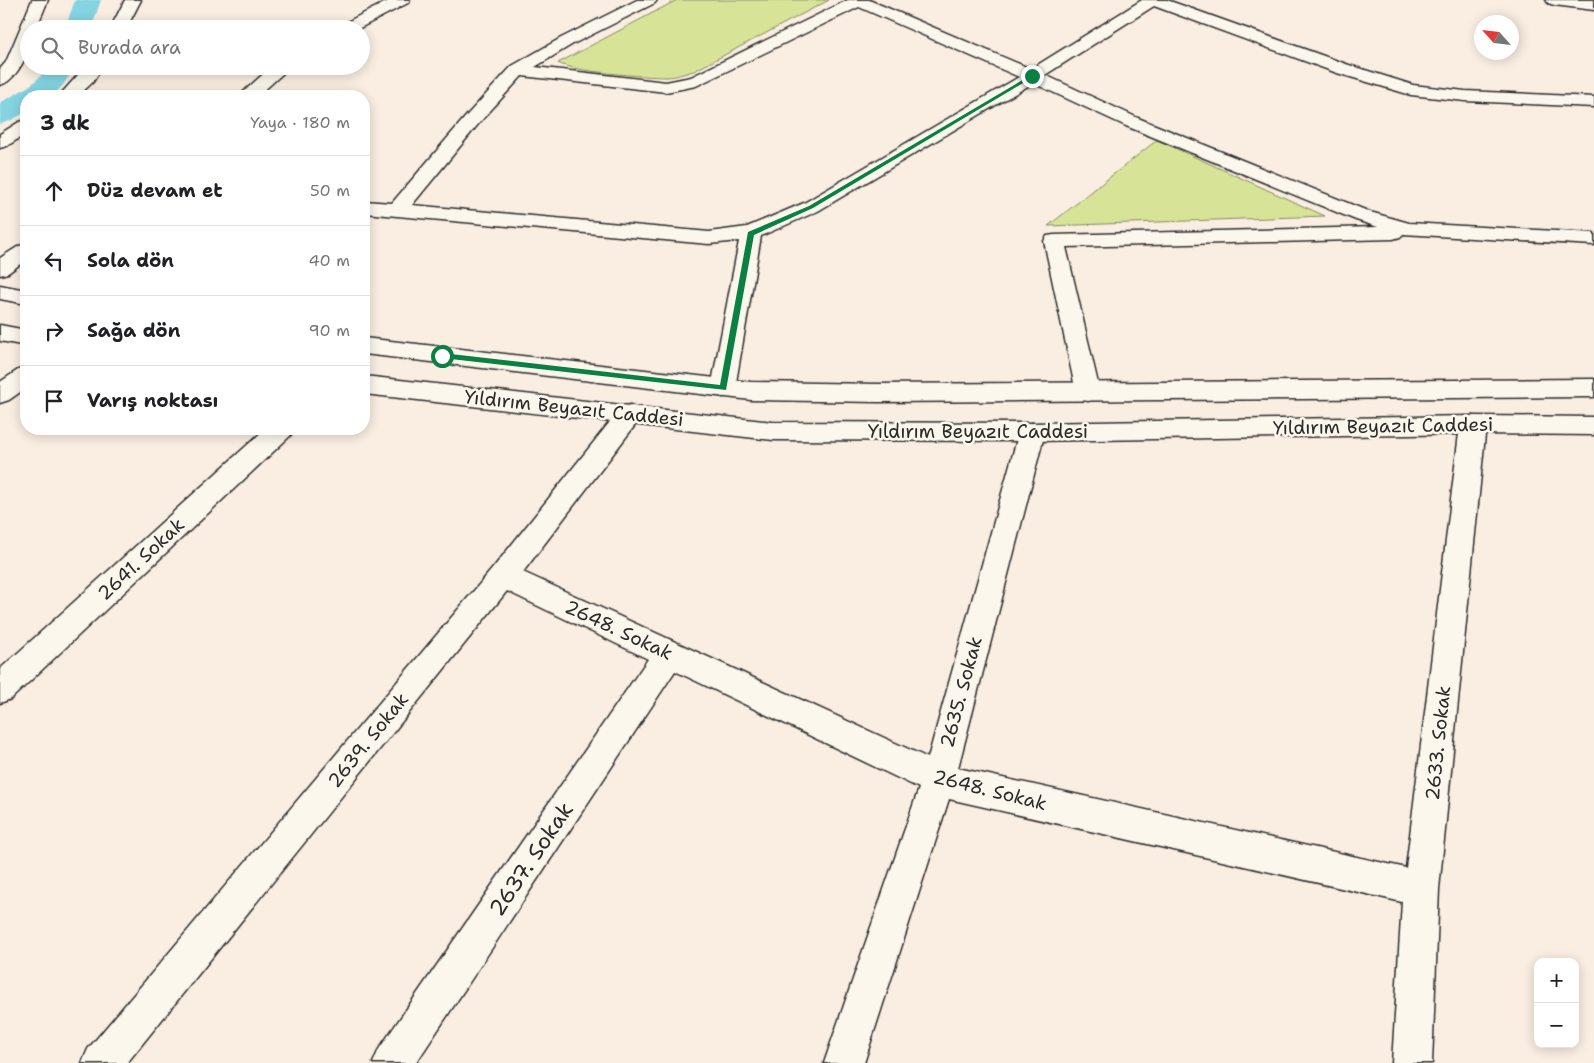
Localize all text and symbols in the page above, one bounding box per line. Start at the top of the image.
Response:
north arrow [1474,15,1519,60]
search box [20,20,370,75]
icon: search [38,34,66,62]
text: Burada ara [78,35,181,60]
route end [1021,65,1044,88]
text: 3 dk [40,109,90,137]
text: Yaya · 180 m [250,112,350,133]
icon: ahead [40,177,68,205]
text: Düz devam et [87,178,223,203]
text: 50 m [310,180,350,201]
icon: left [40,247,68,275]
text: Sola dön [87,248,174,273]
text: 40 m [308,250,350,271]
icon: right [40,317,68,345]
text: Sağa dön [87,318,180,343]
text: 90 m [309,320,350,341]
route start [431,345,454,368]
street label: Yıldırım Beyazıt Caddesi [463,384,685,432]
icon: arrive [40,387,68,415]
text: Varış noktası [87,388,218,413]
street label: Yıldırım Beyazıt Caddesi [1273,412,1493,440]
street label: Yıldırım Beyazıt Caddesi [868,419,1088,444]
street label: 2641. Sokak [92,512,190,606]
street label: 2648. Sokak [561,594,677,666]
street label: 2635. Sokak [934,634,988,750]
street label: 2633. Sokak [1420,684,1456,802]
street label: 2639. Sokak [322,687,414,793]
street label: 2648. Sokak [931,764,1050,816]
street label: 2637. Sokak [482,796,580,922]
map controls [1534,958,1579,1048]
button: + [1534,958,1579,1003]
button: − [1534,1003,1579,1048]

